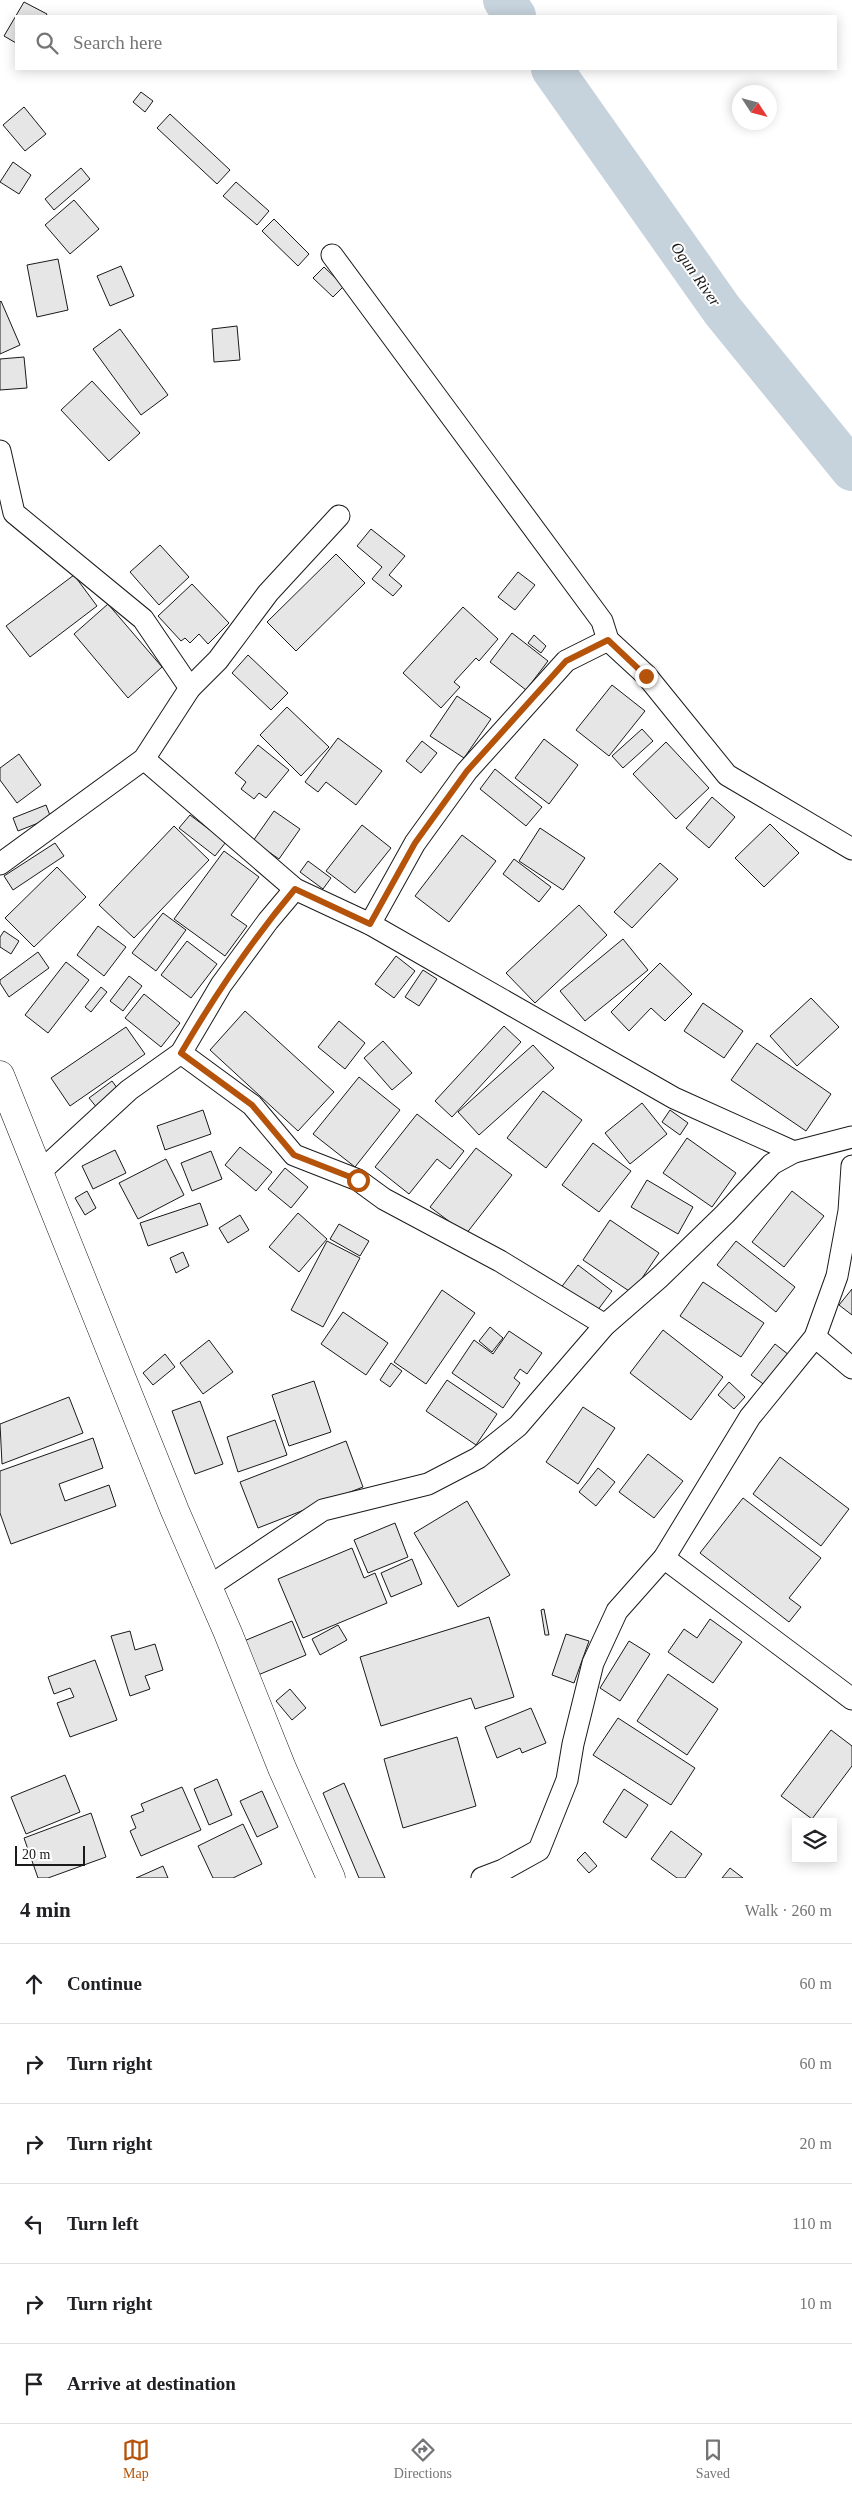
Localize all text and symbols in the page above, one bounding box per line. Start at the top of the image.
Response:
search box [15,15,837,70]
icon: search [33,29,61,57]
text: Search here [73,32,162,53]
north arrow [732,85,777,130]
water label: Ogun River [667,239,725,310]
route end [635,665,658,688]
route start [347,1169,370,1192]
map controls [792,1818,837,1863]
button: layers [792,1818,837,1863]
scale bar [15,1843,85,1866]
text: 20 m [22,1847,50,1862]
text: 4 min [20,1898,71,1922]
text: Walk · 260 m [745,1902,832,1919]
icon: ahead [20,1970,48,1998]
text: Continue [67,1973,142,1994]
text: 60 m [800,1975,832,1992]
icon: right [20,2050,48,2078]
text: Turn right [67,2053,152,2074]
text: 60 m [800,2055,832,2072]
icon: right [20,2130,48,2158]
text: Turn right [67,2133,152,2154]
text: 20 m [800,2135,832,2152]
icon: left [20,2210,48,2238]
text: Turn left [67,2213,139,2234]
text: 110 m [792,2215,832,2232]
icon: right [20,2290,48,2318]
text: Turn right [67,2293,152,2314]
text: 10 m [800,2295,832,2312]
icon: arrive [20,2370,48,2398]
text: Arrive at destination [67,2373,236,2394]
tab: Map [122,2436,150,2482]
tab: Directions [394,2436,452,2482]
tab: Saved [696,2436,730,2482]

